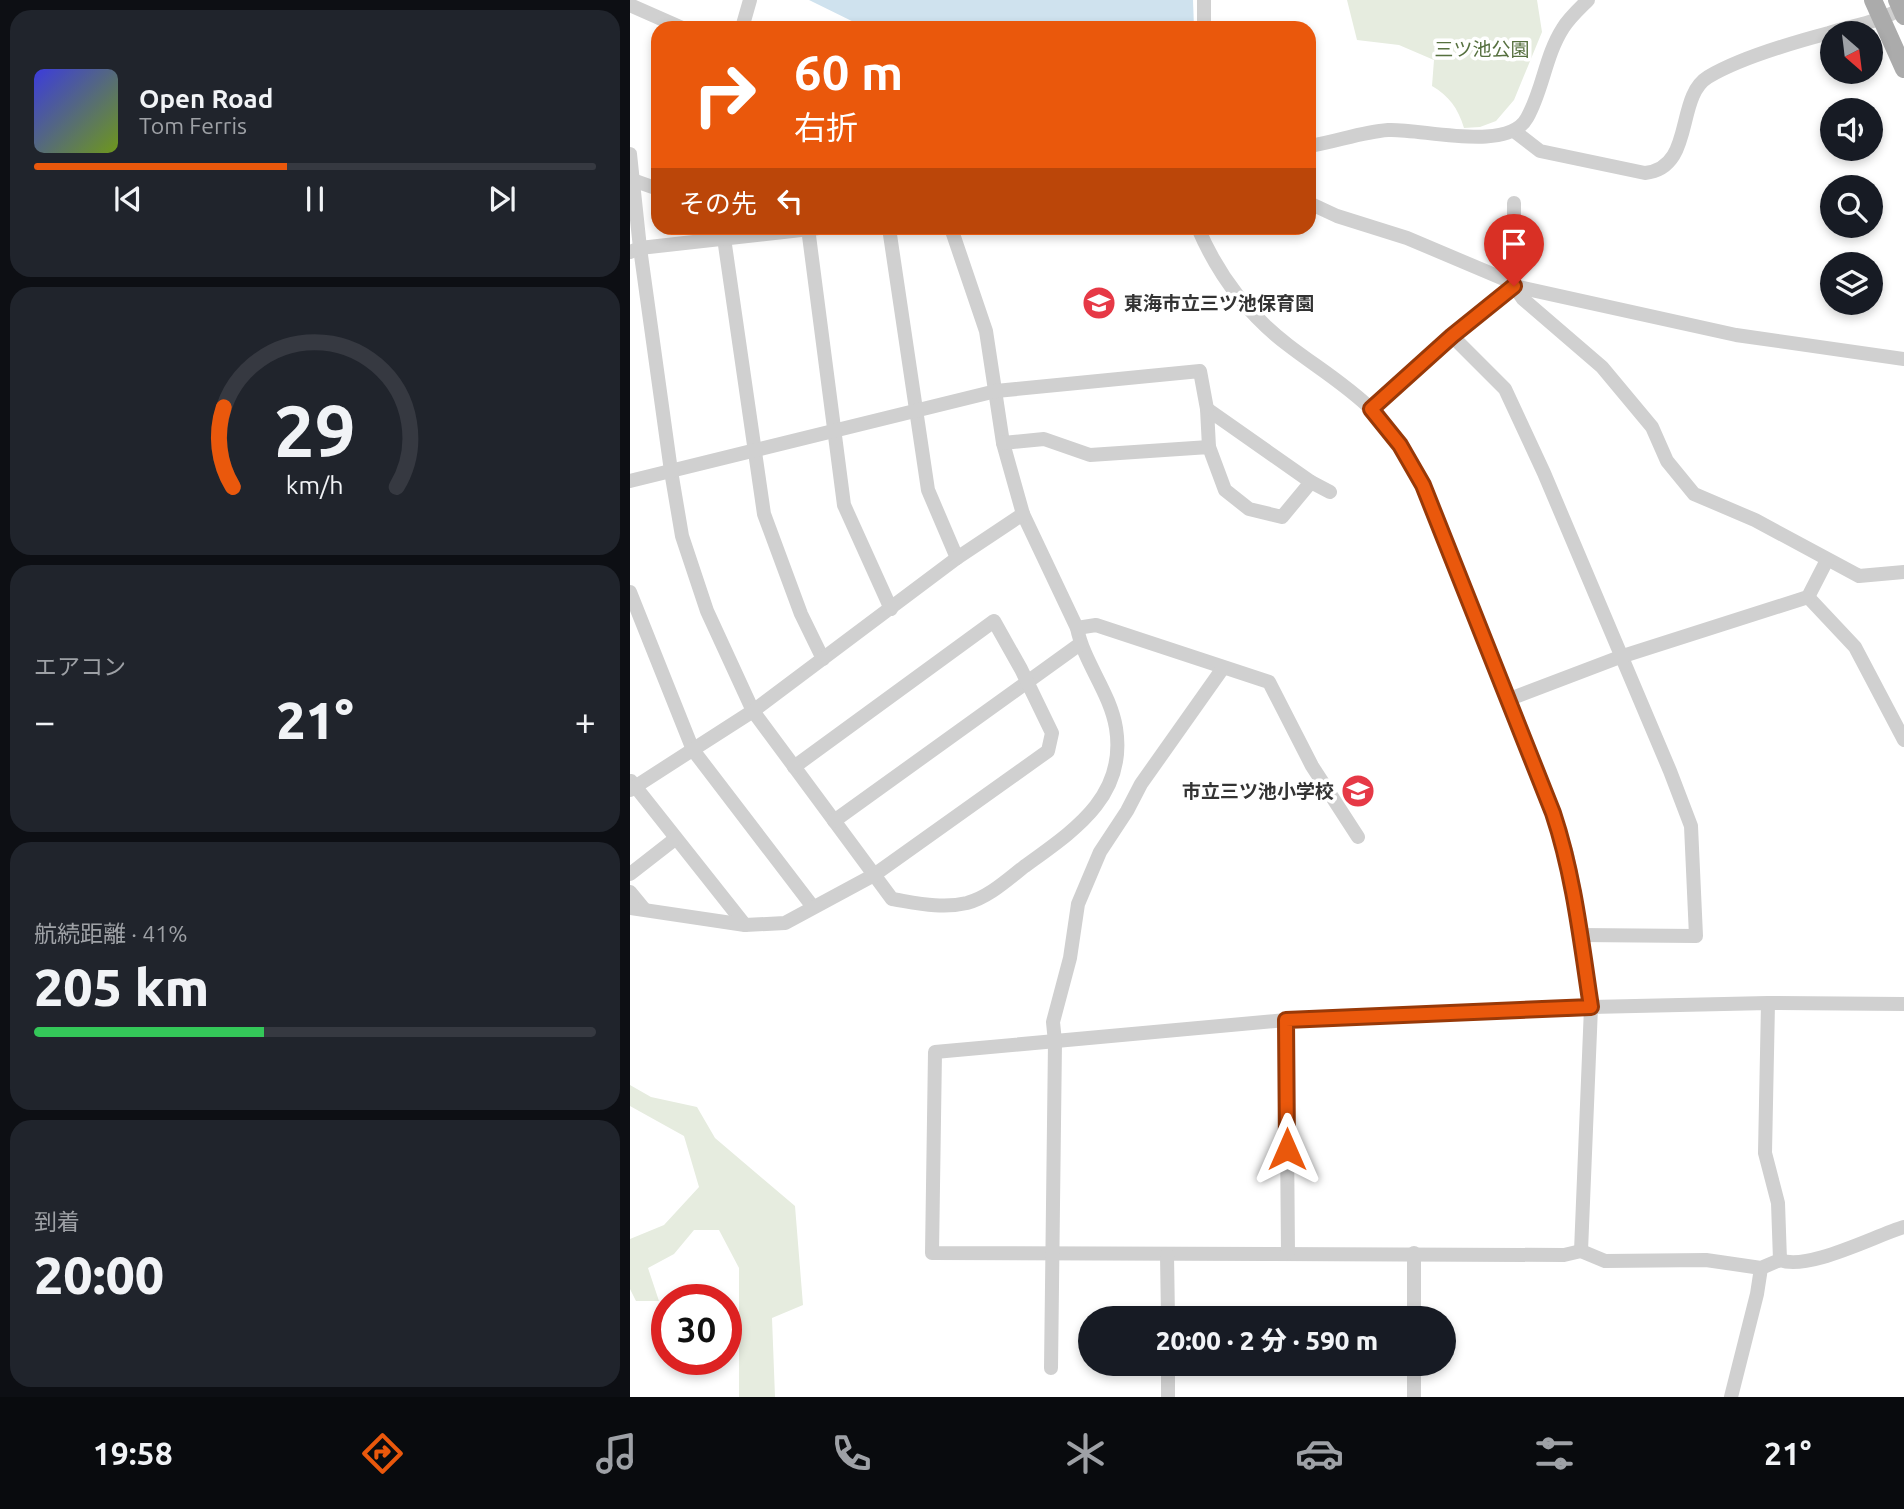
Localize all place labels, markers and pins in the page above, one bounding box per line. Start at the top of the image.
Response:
pin [1484,214,1544,286]
school or university icon: 東海市立三ツ池保育園 [1080,284,1118,322]
place label: 東海市立三ツ池保育園 [1124,292,1314,314]
school or university icon: 市立三ツ池小学校 [1339,772,1377,810]
place label: 市立三ツ池小学校 [1182,780,1334,802]

